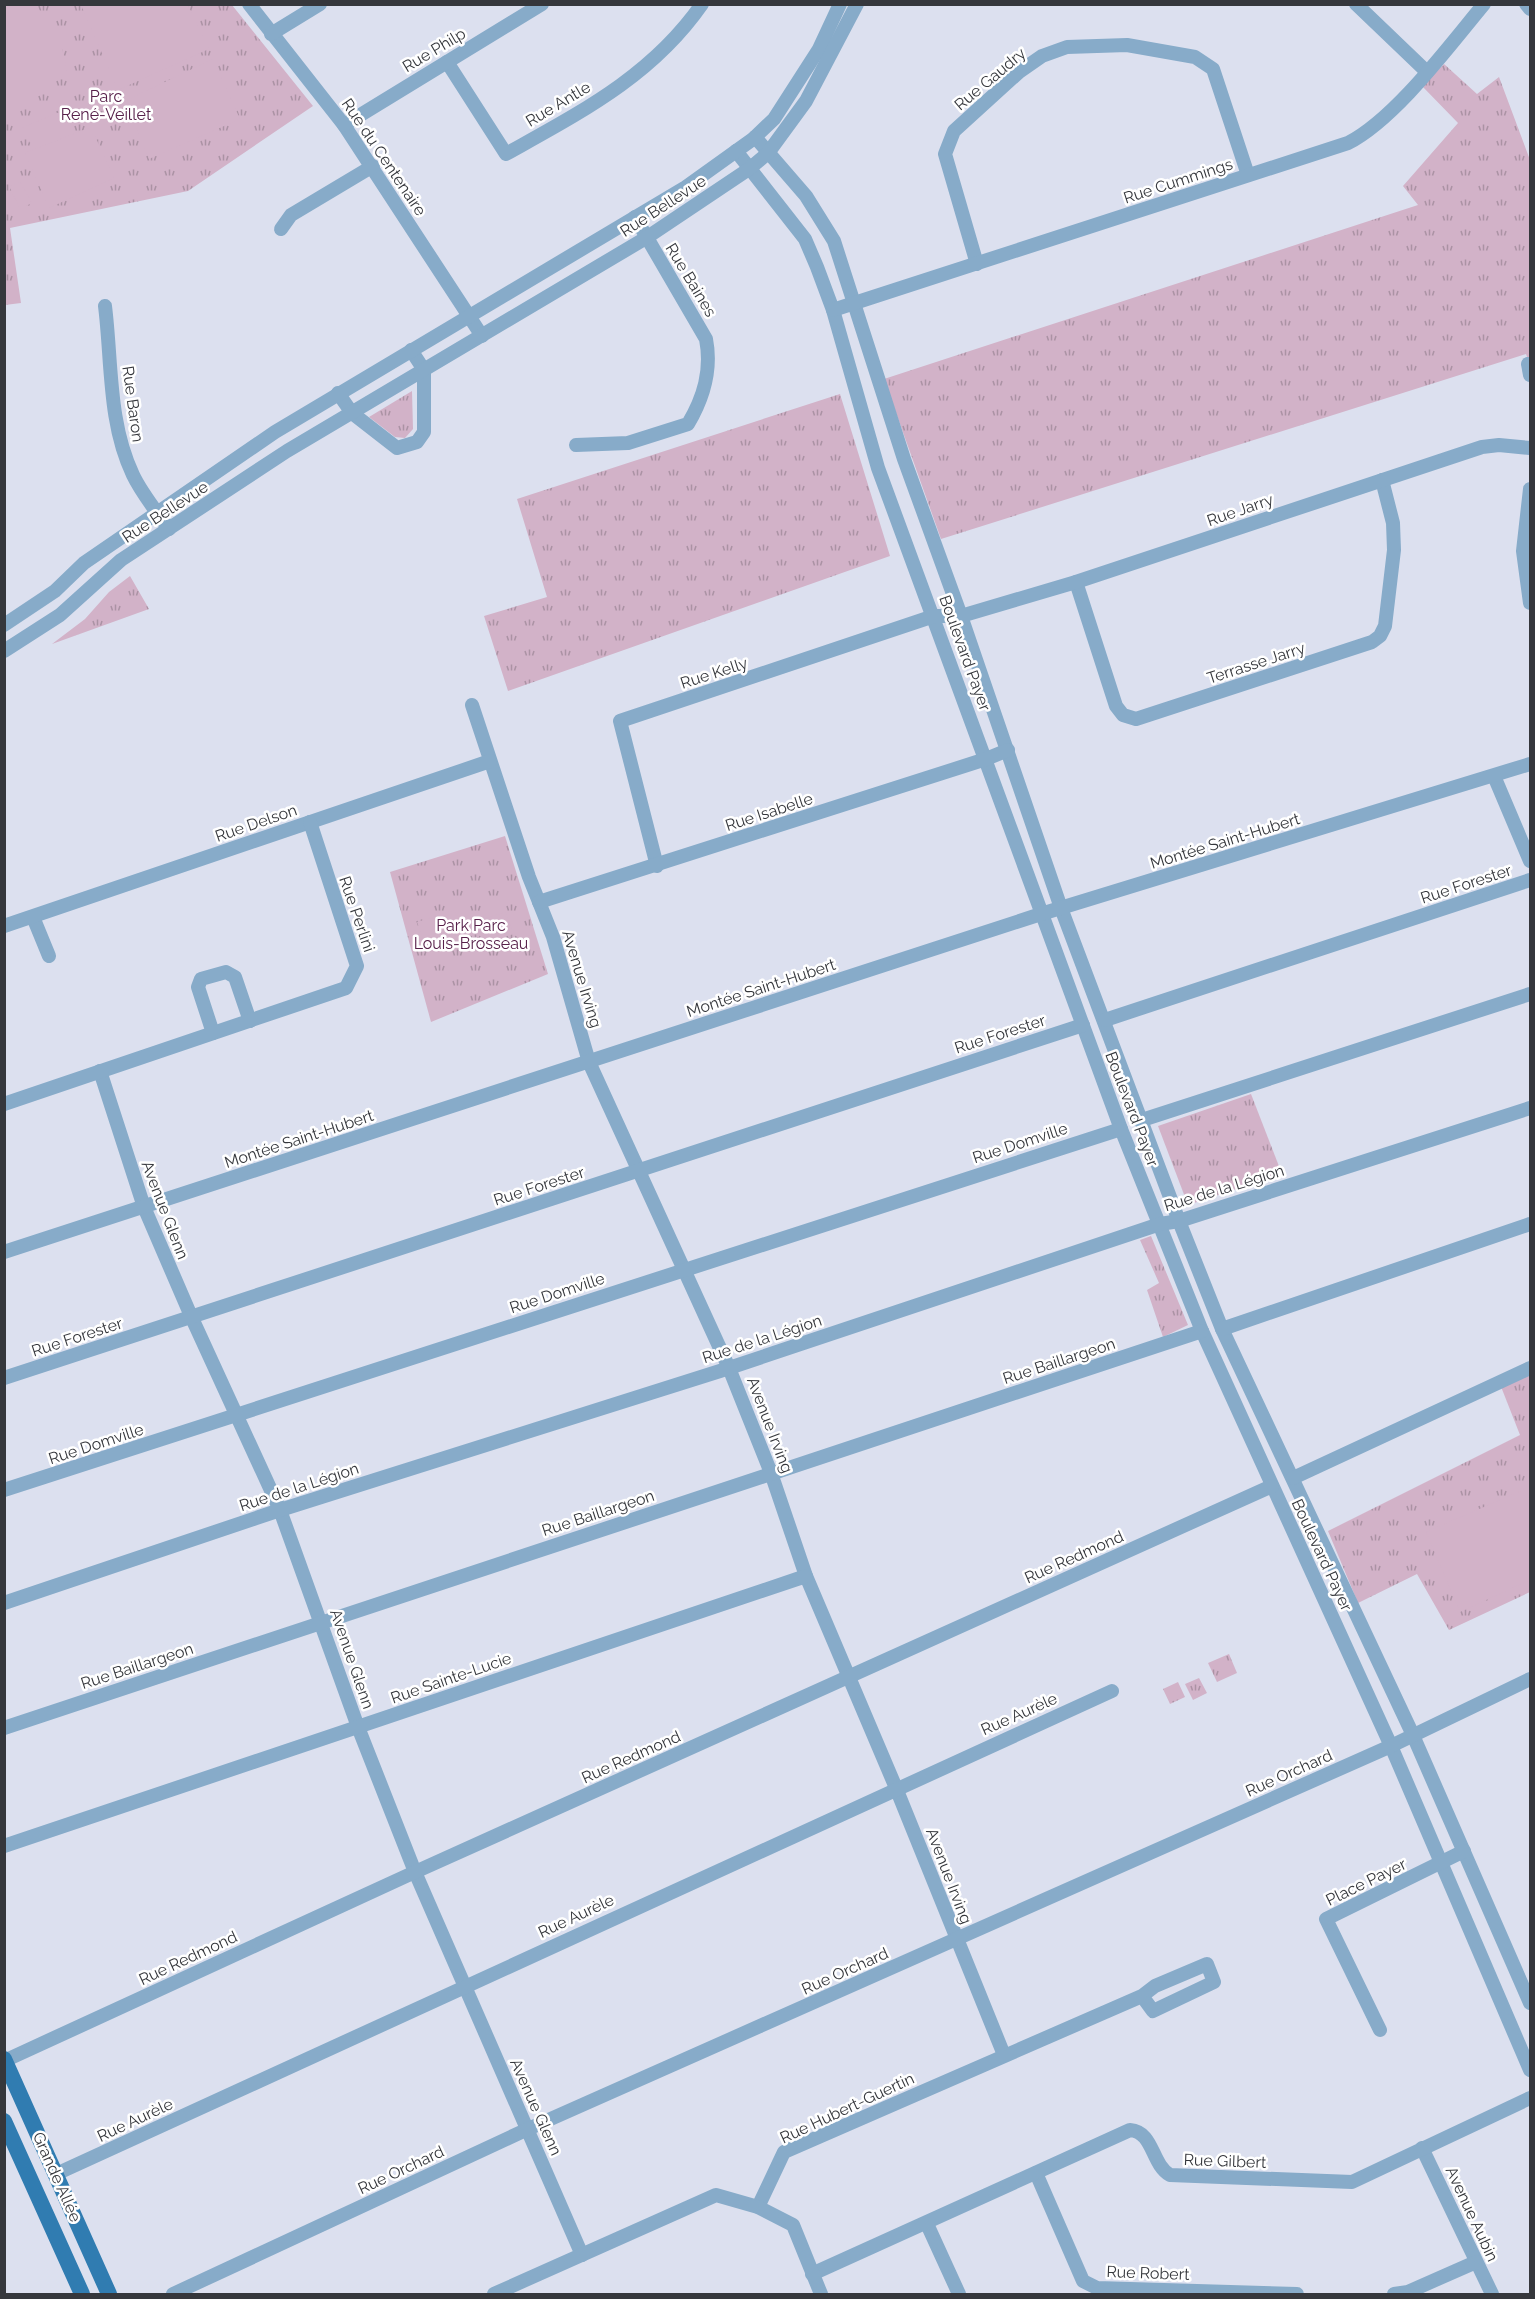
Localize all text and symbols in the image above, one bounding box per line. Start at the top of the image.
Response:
street label: Rue Philp [399,24,469,76]
street label: Rue Gaudry [950,43,1030,114]
street label: Rue Antle [522,77,594,131]
park label: Parc René-Veillet [61,87,152,124]
street label: Rue du Centenaire [338,95,430,219]
street label: Rue Cummings [1121,154,1235,208]
street label: Rue Bellevue [616,171,710,241]
street label: Rue Baines [662,240,721,321]
street label: Rue Baron [118,365,148,443]
street label: Rue Bellevue [118,477,212,547]
street label: Rue Jarry [1204,490,1276,530]
street label: Boulevard Payer [935,593,995,714]
street label: Terrasse Jarry [1205,638,1308,688]
street label: Rue Kelly [678,653,750,693]
street label: Rue Isabelle [723,789,815,835]
street label: Rue Delson [213,800,299,846]
street label: Montée Saint-Hubert [1148,809,1303,873]
street label: Rue Forester [1418,860,1514,908]
street label: Rue Perlini [335,874,379,954]
park label: Park Parc Louis-Brosseau [414,916,528,953]
street label: Avenue Irving [558,928,606,1030]
street label: Montée Saint-Hubert [684,955,839,1021]
street label: Rue Forester [952,1010,1048,1058]
street label: Boulevard Payer [1101,1049,1163,1169]
street label: Montée Saint-Hubert [222,1106,377,1172]
street label: Rue Domville [970,1119,1070,1167]
street label: Avenue Glenn [137,1158,193,1262]
street label: Rue de la Légion [1162,1161,1286,1215]
street label: Rue Forester [491,1162,587,1210]
street label: Rue Domville [507,1269,607,1317]
street label: Rue de la Légion [700,1311,824,1367]
street label: Rue Forester [29,1313,125,1361]
street label: Rue Baillargeon [1000,1334,1118,1388]
street label: Avenue Irving [743,1374,797,1476]
street label: Rue Domville [46,1420,146,1468]
street label: Rue de la Légion [237,1459,361,1515]
street label: Rue Baillargeon [539,1486,657,1540]
street label: Boulevard Payer [1288,1496,1356,1614]
street label: Rue Redmond [1022,1527,1126,1587]
street label: Avenue Glenn [326,1607,378,1711]
street label: Rue Baillargeon [78,1639,196,1693]
street label: Rue Sainte-Lucie [388,1648,514,1708]
street label: Rue Aurèle [978,1689,1060,1739]
street label: Rue Redmond [579,1727,683,1787]
street label: Rue Orchard [1243,1745,1335,1801]
street label: Avenue Irving [922,1825,976,1927]
street label: Place Payer [1323,1854,1410,1910]
street label: Rue Aurèle [535,1890,617,1942]
street label: Rue Redmond [136,1927,240,1989]
street label: Rue Orchard [799,1943,891,1999]
street label: Avenue Glenn [506,2056,566,2158]
street label: Rue Hubert-Guertin [777,2069,917,2147]
street label: Rue Aurèle [94,2094,176,2146]
street label: Grande Allée [29,2129,85,2225]
street label: Rue Orchard [355,2142,447,2198]
street label: Rue Gilbert [1183,2150,1267,2172]
street label: Avenue Aubin [1442,2164,1502,2264]
street label: Rue Robert [1106,2262,1191,2284]

